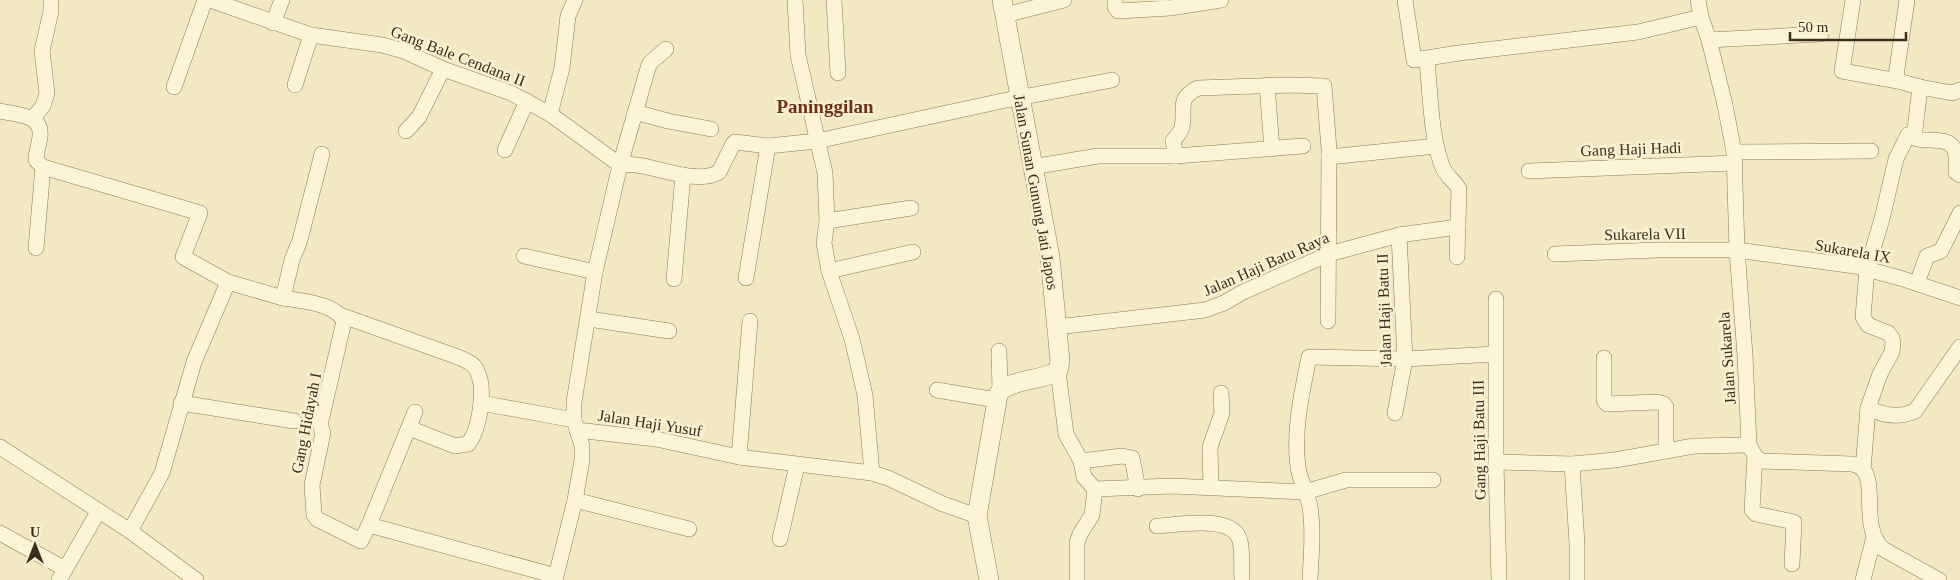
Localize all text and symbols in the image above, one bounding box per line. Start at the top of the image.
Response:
scale bar [1790,10,1906,42]
text: 50 m [1798,19,1829,35]
street label: Gang Bale Cendana II [388,23,528,90]
street label: Jalan Sunan Gunung Jati Japos [1009,93,1062,291]
district label: Paninggilan [776,96,874,117]
street label: Gang Haji Hadi [1580,139,1683,160]
street label: Sukarela VII [1604,225,1686,243]
street label: Jalan Haji Batu Raya [1201,229,1332,300]
street label: Sukarela IX [1814,236,1893,266]
street label: Jalan Haji Batu II [1374,253,1395,367]
street label: Jalan Sukarela [1715,311,1739,405]
street label: Gang Hidayah I [288,371,325,475]
street label: Gang Haji Batu III [1469,380,1490,500]
street label: Jalan Haji Yusuf [597,406,704,441]
north arrow [10,520,60,570]
text: U [30,525,40,540]

